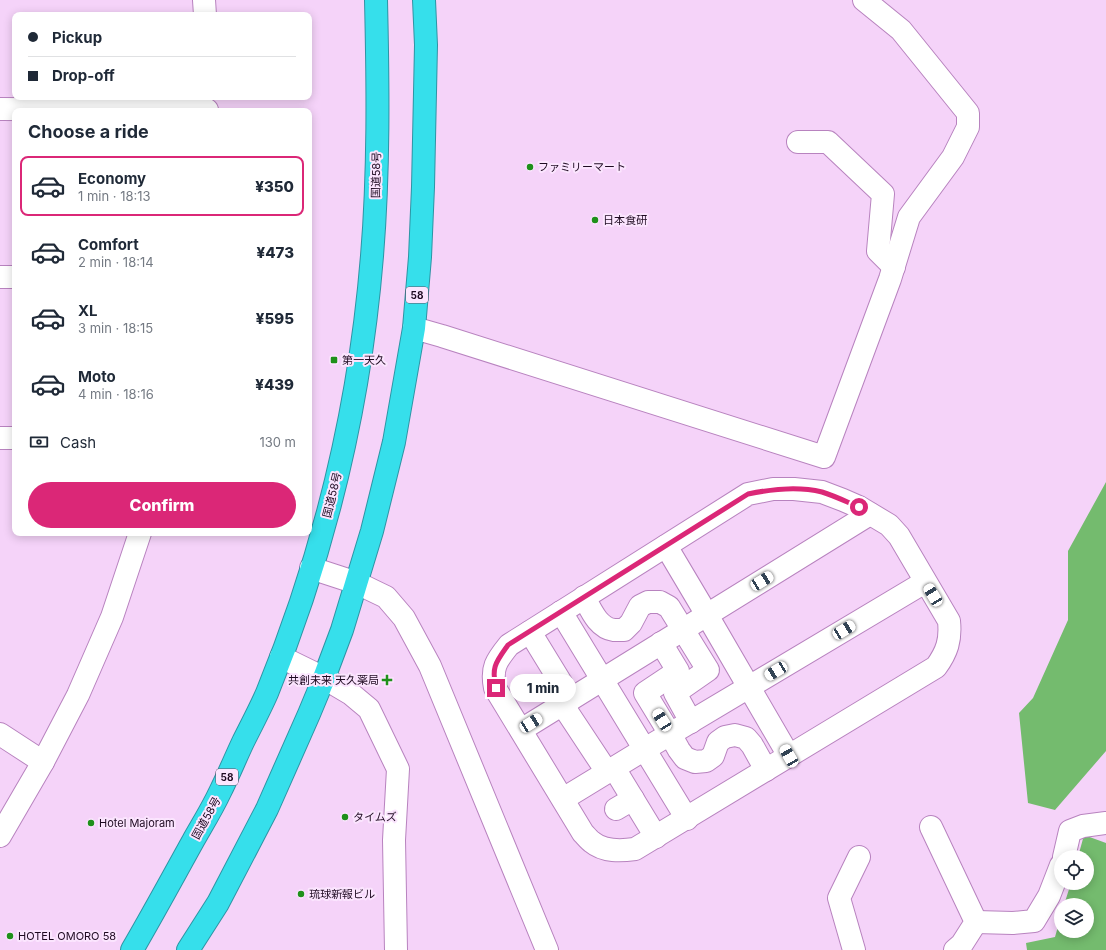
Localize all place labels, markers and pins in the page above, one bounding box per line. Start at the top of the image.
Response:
place label: ファミリーマート [538,160,626,174]
marker: ファミリーマート [525,162,535,172]
place label: 日本食研 [603,213,647,227]
marker: 日本食研 [590,215,600,225]
place label: 第一天久 [342,353,386,367]
marker: 第一天久 [329,355,339,365]
place label: 共創未来 天久薬局 [288,673,379,687]
marker: 共創未来 天久薬局 [382,675,392,685]
place label: タイムズ [353,810,397,824]
marker: タイムズ [340,812,350,822]
place label: Hotel Majoram [99,816,175,830]
marker: Hotel Majoram [86,818,96,828]
place label: 琉球新報ビル [309,887,375,901]
marker: 琉球新報ビル [296,889,306,899]
place label: HOTEL OMORO 58 [18,929,116,943]
marker: HOTEL OMORO 58 [5,931,15,941]

